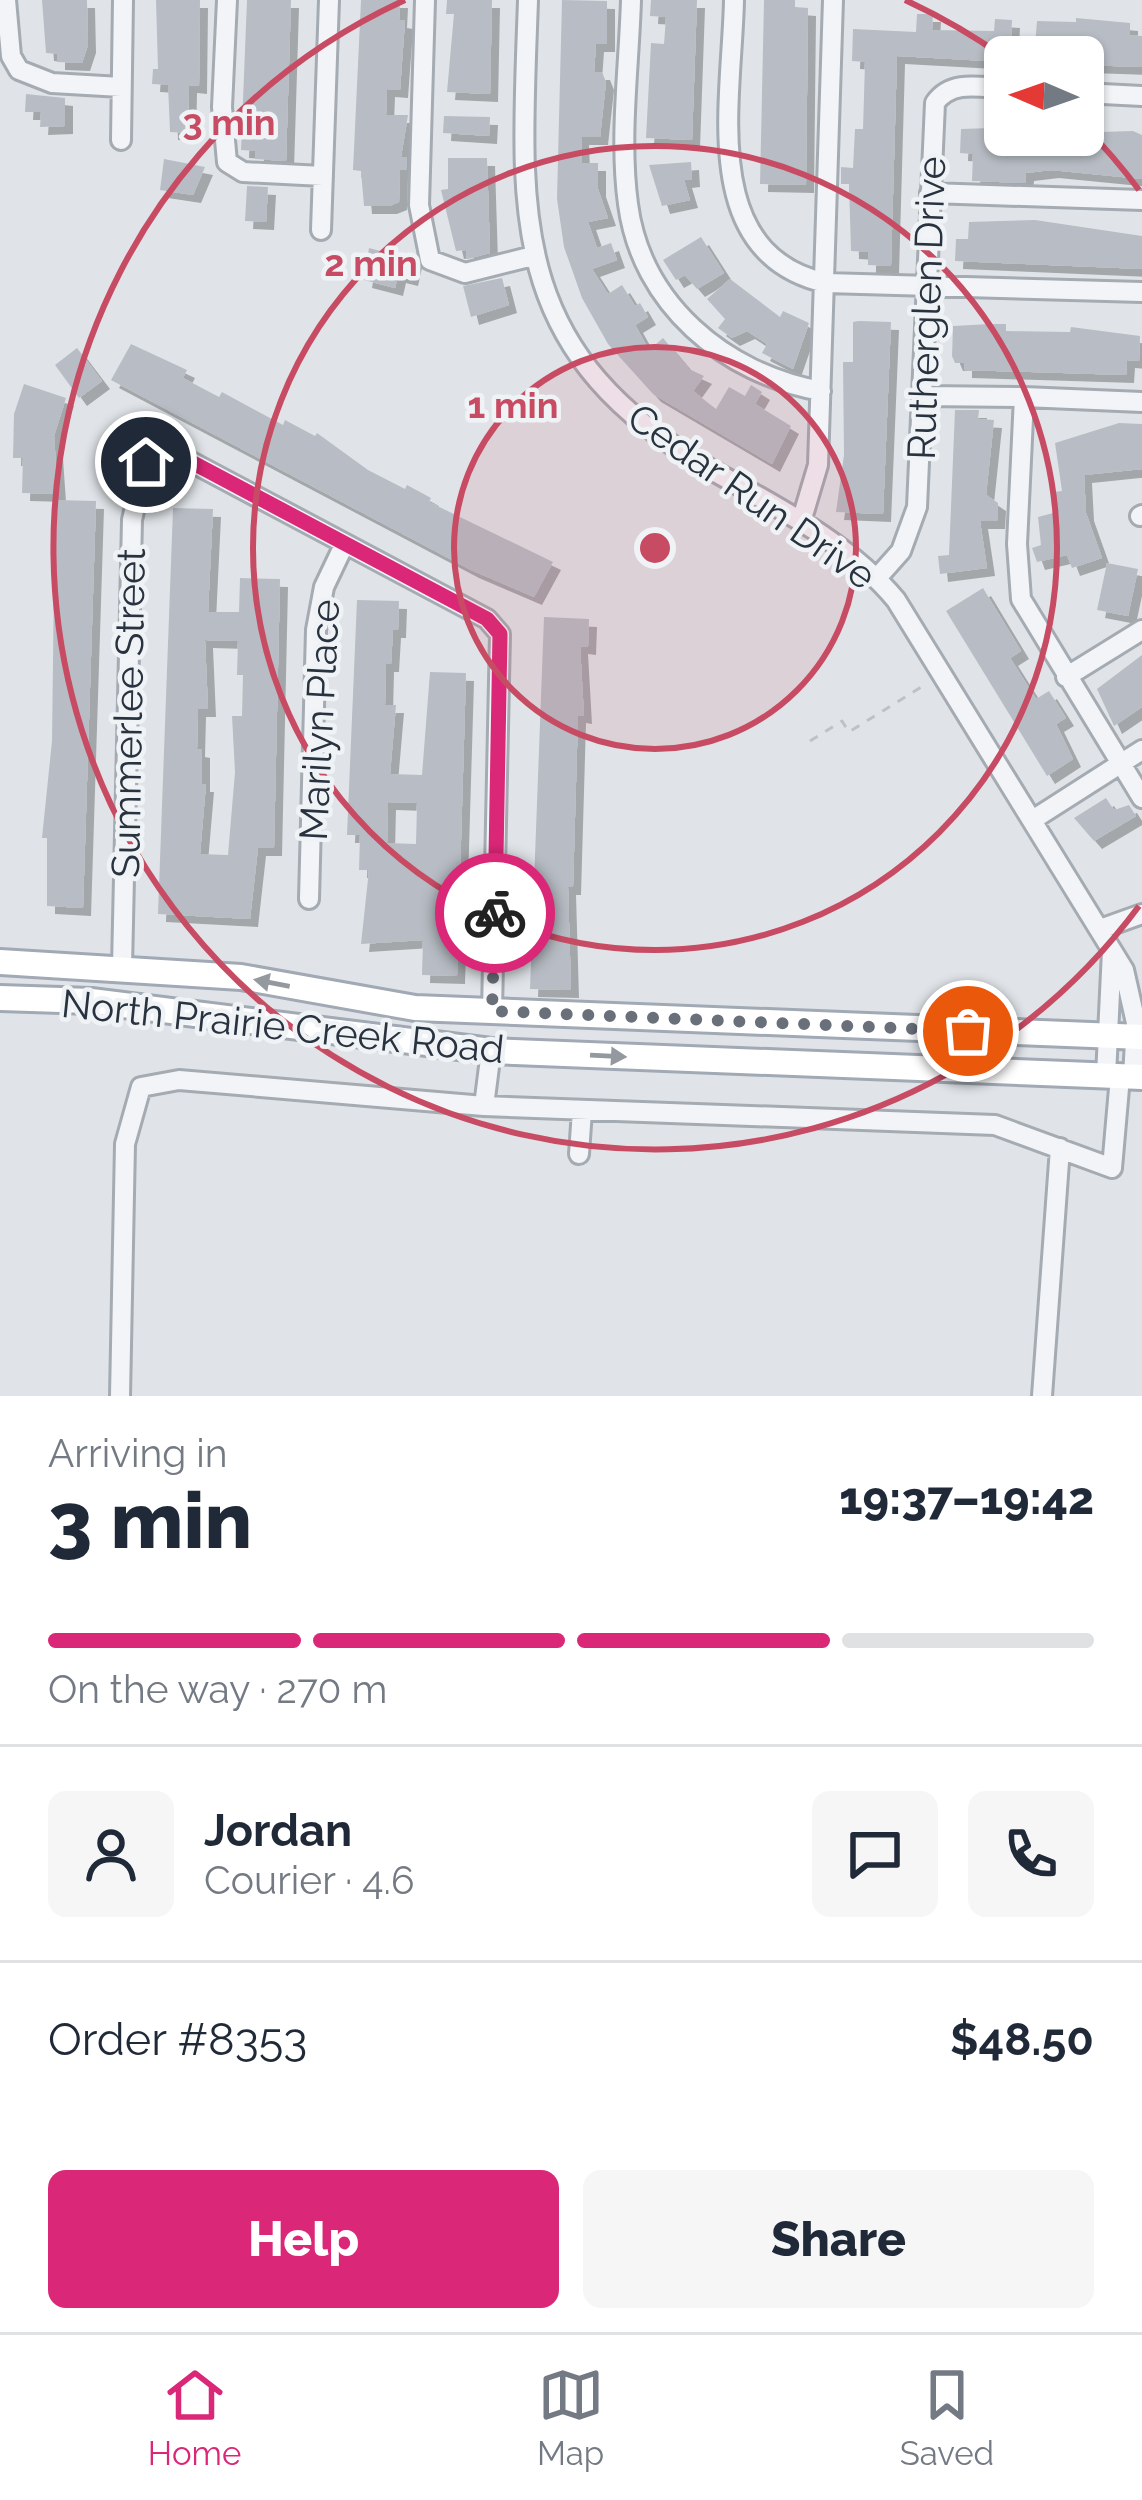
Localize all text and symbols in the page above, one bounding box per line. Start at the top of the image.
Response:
north arrow [984,36,1104,156]
map controls [984,36,1104,156]
text: 3 min [182,101,276,143]
street label: Rutherglen Drive [898,156,954,460]
text: 2 min [324,242,418,284]
text: 1 min [468,384,558,426]
street label: Cedar Run Drive [619,393,885,599]
pin [95,411,197,513]
icon: home [113,429,179,495]
centre of rings [634,527,676,569]
street label: Summerlee Street [102,548,154,878]
street label: Marilyn Place [290,598,348,842]
courier [435,853,555,973]
icon: bike [462,880,528,946]
one-way arrow [252,973,290,992]
street label: North Prairie Creek Road [59,980,507,1072]
pin [917,980,1019,1082]
icon: bag [935,998,1001,1064]
one-way arrow [590,1047,628,1066]
text: Arriving in [48,1430,228,1476]
text: 19:37–19:42 [839,1472,1094,1525]
text: 3 min [48,1475,252,1566]
text: On the way · 270 m [48,1666,387,1712]
button: person [48,1791,174,1917]
button: chat [812,1791,938,1917]
button: phone [968,1791,1094,1917]
text: Jordan [204,1804,352,1857]
text: Courier · 4.6 [204,1857,414,1903]
text: Order #8353 [48,2013,307,2066]
text: $48.50 [950,2013,1094,2066]
button: Help [48,2170,559,2308]
button: Share [583,2170,1094,2308]
tab: Home [148,2362,241,2473]
tab: Map [537,2362,604,2473]
tab: Saved [900,2362,994,2473]

